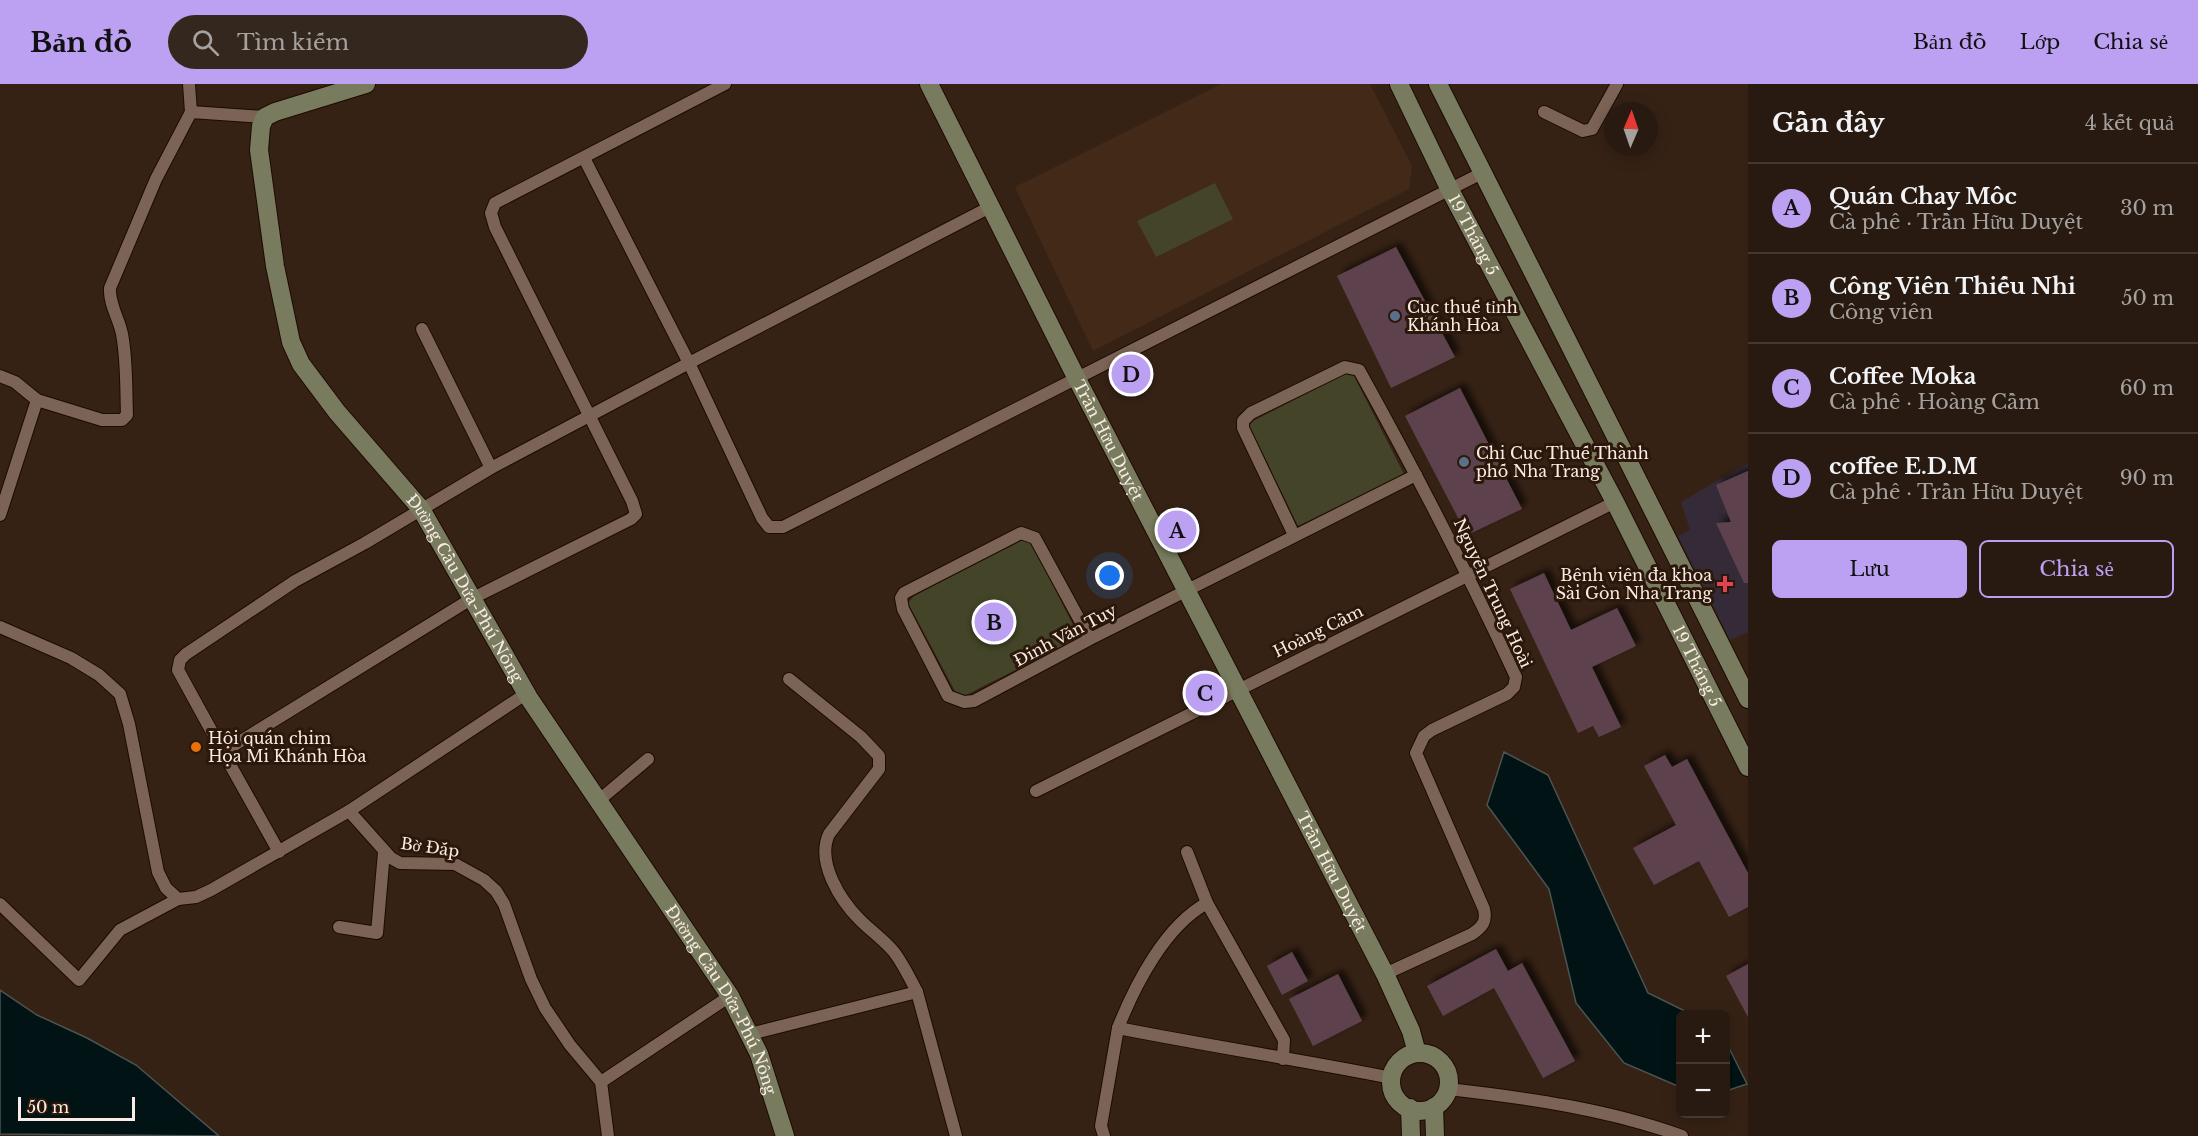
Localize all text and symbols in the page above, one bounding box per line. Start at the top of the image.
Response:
search box [168,15,588,69]
text: Bản đồ [30,25,132,60]
icon: search [189,26,222,59]
text: Tìm kiếm [237,29,349,56]
text: Bản đồ [1913,29,1987,55]
text: Lớp [2020,29,2060,55]
text: Chia sẻ [2093,29,2168,55]
north arrow [1604,102,1658,156]
text: Gần đây [1772,107,1885,139]
text: 4 kết quả [2085,111,2174,135]
text: Quán Chay Môc [1829,183,2017,210]
street label: 19 Tháng 5 [1444,191,1503,278]
text: A [1783,196,1800,220]
text: 30 m [2120,196,2174,220]
text: Cà phê · Trần Hữu Duyệt [1829,210,2083,234]
text: Công Viên Thiếu Nhi [1829,273,2076,300]
text: B [1784,286,1799,310]
text: 50 m [2121,286,2174,310]
place label: Cục thuế tỉnh Khánh Hòa [1407,297,1518,335]
text: Công viên [1829,300,1933,324]
marker: Cục thuế tỉnh Khánh Hòa [1388,309,1402,323]
pin: D [1112,352,1150,396]
text: Coffee Moka [1829,363,1976,390]
text: C [1783,376,1800,400]
text: 60 m [2120,376,2174,400]
street label: Trần Hữu Duyệt [1069,377,1148,504]
text: Cà phê · Hoàng Cầm [1829,390,2040,414]
place label: Chi Cục Thuế Thành phố Nha Trang [1476,443,1649,481]
text: coffee E.D.M [1829,453,1977,480]
marker: Chi Cục Thuế Thành phố Nha Trang [1457,455,1471,469]
text: D [1782,466,1801,490]
text: 90 m [2120,466,2174,490]
text: Cà phê · Trần Hữu Duyệt [1829,480,2083,504]
street label: Đường Cầu Dứa-Phú Nông [402,490,528,686]
pin: A [1158,508,1196,552]
street label: Nguyễn Trung Hoài [1450,515,1537,671]
button: Lưu [1772,540,1967,598]
button: Chia sẻ [1979,540,2174,598]
your location [1095,561,1124,590]
place label: Bệnh viện đa khoa Sài Gòn Nha Trang [1556,565,1712,603]
marker: Bệnh viện đa khoa Sài Gòn Nha Trang [1716,575,1734,593]
street label: Đinh Văn Tuy [1010,599,1120,670]
pin: B [974,600,1014,644]
street label: Hoàng Cầm [1270,601,1366,661]
street label: 19 Tháng 5 [1669,622,1726,710]
pin: C [1186,670,1224,716]
place label: Hội quán chim Họa Mi Khánh Hòa [208,728,366,766]
marker: Hội quán chim Họa Mi Khánh Hòa [189,740,203,754]
street label: Trần Hữu Duyệt [1293,808,1372,935]
street label: Bờ Đắp [399,833,461,861]
street label: Đường Cầu Dứa-Phú Nông [661,901,781,1097]
map controls [1676,1010,1730,1118]
button: + [1676,1010,1730,1064]
button: − [1676,1064,1730,1118]
scale bar [18,1094,135,1122]
text: 50 m [27,1097,69,1117]

